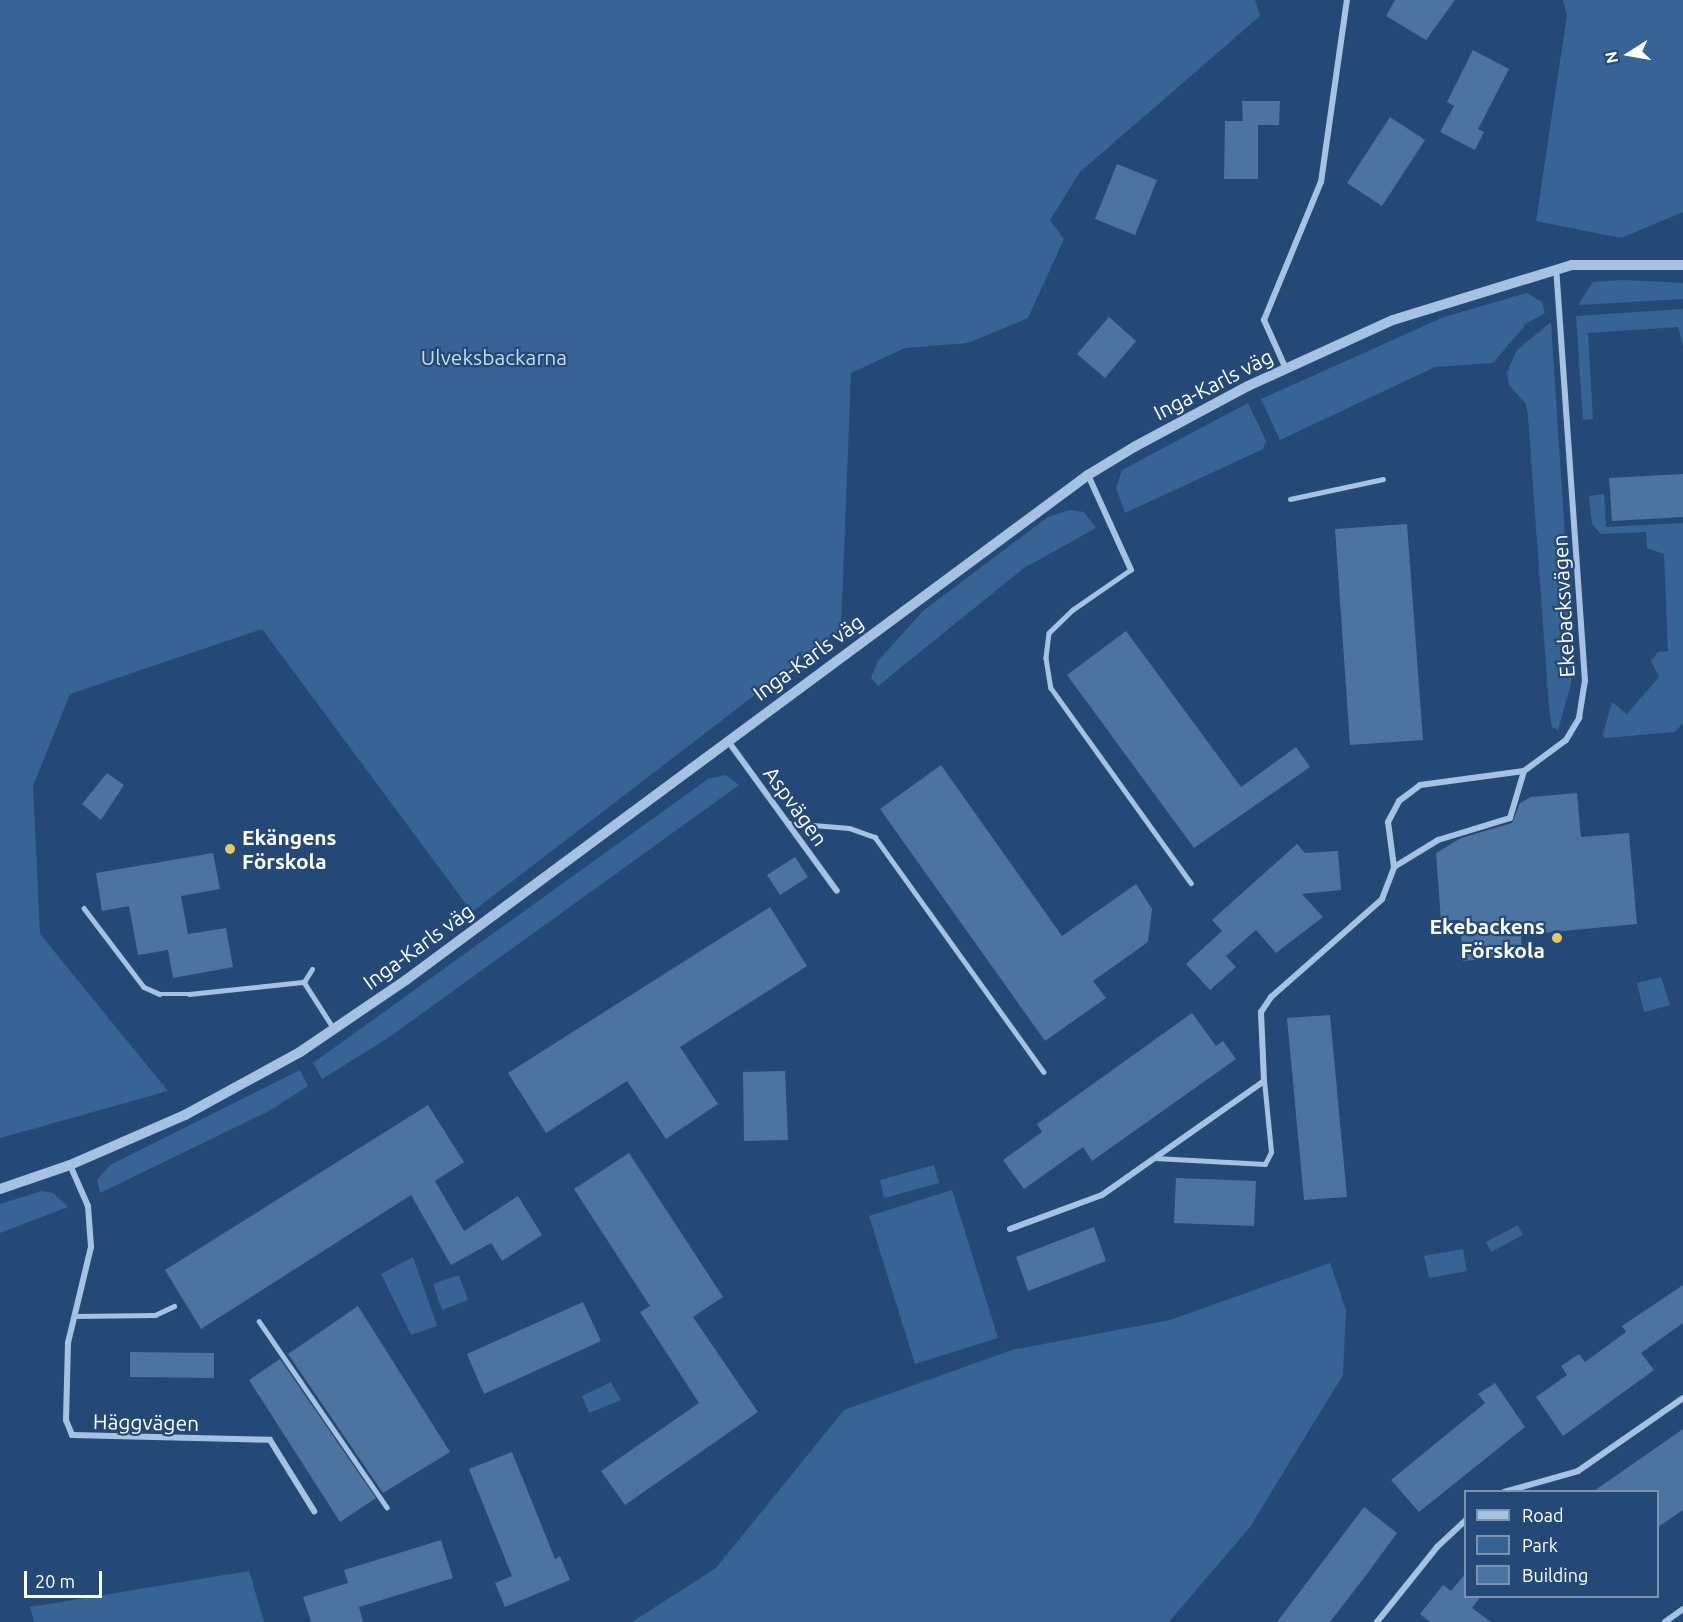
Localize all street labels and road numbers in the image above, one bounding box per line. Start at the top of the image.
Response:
street label: Inga-Karls väg [1149,343,1277,425]
street label: Ekebacksvägen [1547,534,1579,678]
street label: Inga-Karls väg [748,608,868,706]
street label: Aspvägen [759,761,833,851]
street label: Inga-Karls väg [358,897,478,995]
street label: Häggvägen [93,1408,199,1436]

